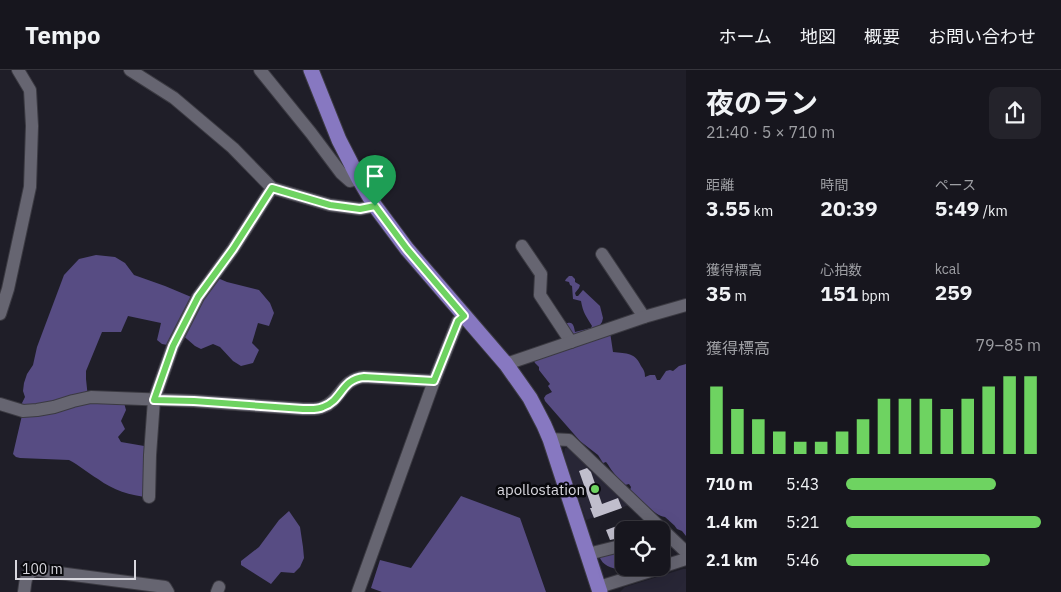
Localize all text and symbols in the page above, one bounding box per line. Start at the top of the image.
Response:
text: Tempo [25,19,101,51]
text: ホーム [719,25,772,48]
text: 地図 [800,25,836,48]
text: 概要 [864,25,900,48]
text: お問い合わせ [928,25,1036,48]
text: 夜のラン [706,84,818,121]
button: share [989,87,1041,139]
text: 21:40 · 5 × 710 m [706,122,835,142]
pin [354,155,396,206]
icon: arrive [361,162,389,190]
text: 距離 [706,176,734,194]
text: 時間 [820,176,848,194]
text: ペース [935,176,976,194]
text: 3.55 [706,194,750,222]
text: 20:39 [820,194,878,222]
text: 5:49 [935,194,979,222]
text: km [750,202,773,220]
text: /km [979,202,1008,220]
text: kcal [935,260,960,278]
text: 獲得標高 [706,261,762,279]
text: 心拍数 [820,261,862,279]
text: 259 [935,278,972,306]
text: 35 [706,279,731,307]
text: 151 [820,279,858,307]
text: m [731,287,747,305]
text: bpm [858,287,890,305]
text: 79–85 m [975,335,1041,355]
text: 獲得標高 [706,338,770,358]
text: 710 m [706,474,753,494]
text: 5:43 [786,474,819,494]
place label: apollostation [497,480,585,499]
marker: apollostation [589,483,601,495]
text: 1.4 km [706,512,757,532]
text: 5:21 [786,512,819,532]
map controls [615,521,670,576]
button: locate [615,521,670,576]
text: 2.1 km [706,550,757,570]
text: 5:46 [786,550,819,570]
scale bar [15,557,136,580]
text: 100 m [22,560,63,578]

